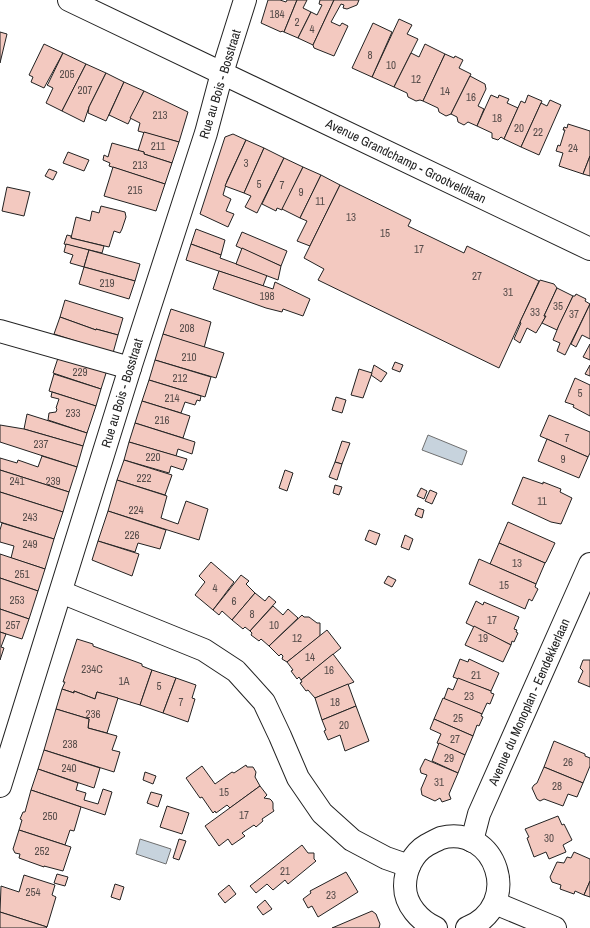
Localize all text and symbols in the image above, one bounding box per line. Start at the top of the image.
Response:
house number: 184 [269,7,285,21]
house number: 2 [294,15,300,29]
house number: 4 [309,22,315,36]
street label: Rue au Bois - Bosstraat [195,27,245,141]
house number: 8 [367,48,373,62]
house number: 10 [386,58,396,72]
house number: 205 [59,67,75,81]
house number: 12 [411,72,421,86]
house number: 207 [77,83,93,97]
house number: 14 [440,84,450,98]
house number: 16 [466,90,476,104]
house number: 213 [152,108,168,122]
house number: 18 [492,111,502,125]
street label: Avenue Grandchamp - Grootveldlaan [322,114,489,207]
house number: 20 [514,121,524,135]
house number: 22 [533,125,543,139]
house number: 211 [151,139,165,153]
house number: 24 [568,141,578,155]
house number: 3 [243,156,249,170]
house number: 213 [132,158,148,172]
house number: 5 [256,177,262,191]
house number: 7 [279,178,285,192]
house number: 215 [127,183,143,197]
house number: 9 [298,185,304,199]
house number: 11 [315,194,325,208]
house number: 13 [346,210,356,224]
house number: 15 [380,226,390,240]
house number: 17 [414,242,424,256]
house number: 27 [472,269,482,283]
house number: 219 [99,276,115,290]
house number: 31 [503,285,513,299]
house number: 198 [259,289,275,303]
house number: 35 [553,299,563,313]
house number: 33 [530,305,540,319]
house number: 37 [569,307,579,321]
house number: 208 [179,321,195,335]
street label: Rue au Bois - Bosstraat [97,336,147,450]
house number: 210 [181,350,197,364]
house number: 229 [72,365,88,379]
house number: 212 [172,371,188,385]
house number: 5 [577,386,583,400]
house number: 214 [164,391,180,405]
house number: 233 [65,406,81,420]
house number: 216 [154,413,170,427]
house number: 7 [564,431,570,445]
house number: 237 [33,437,49,451]
house number: 220 [145,450,161,464]
house number: 9 [560,452,566,466]
house number: 222 [136,471,152,485]
house number: 241 [9,474,25,488]
house number: 239 [45,474,61,488]
house number: 11 [537,494,547,508]
house number: 224 [128,503,144,517]
house number: 243 [22,510,38,524]
house number: 226 [124,528,140,542]
house number: 249 [22,537,38,551]
house number: 13 [512,556,522,570]
house number: 251 [14,567,30,581]
house number: 15 [499,578,509,592]
house number: 4 [212,581,218,595]
house number: 253 [9,593,25,607]
house number: 6 [231,594,237,608]
house number: 8 [249,607,255,621]
house number: 17 [487,613,497,627]
street label: Avenue du Monoplan - Eendekkerlaan [484,616,574,789]
house number: 257 [5,618,21,632]
house number: 10 [269,618,279,632]
house number: 12 [292,631,302,645]
house number: 19 [478,631,488,645]
house number: 14 [305,650,315,664]
house number: 234C [81,662,103,676]
house number: 16 [324,663,334,677]
house number: 21 [471,668,481,682]
house number: 1A [118,674,130,688]
house number: 5 [156,679,162,693]
house number: 23 [464,689,474,703]
house number: 7 [178,695,184,709]
house number: 18 [330,695,340,709]
house number: 236 [85,707,101,721]
house number: 25 [453,711,463,725]
house number: 20 [339,718,349,732]
house number: 27 [450,732,460,746]
house number: 238 [62,737,78,751]
house number: 29 [444,751,454,765]
house number: 26 [563,755,573,769]
house number: 240 [61,761,77,775]
house number: 31 [434,775,444,789]
house number: 28 [552,779,562,793]
house number: 15 [219,785,229,799]
house number: 17 [239,808,249,822]
house number: 250 [42,809,58,823]
house number: 30 [544,831,554,845]
house number: 252 [34,844,50,858]
house number: 21 [280,864,290,878]
house number: 254 [25,885,41,899]
house number: 23 [326,888,336,902]

